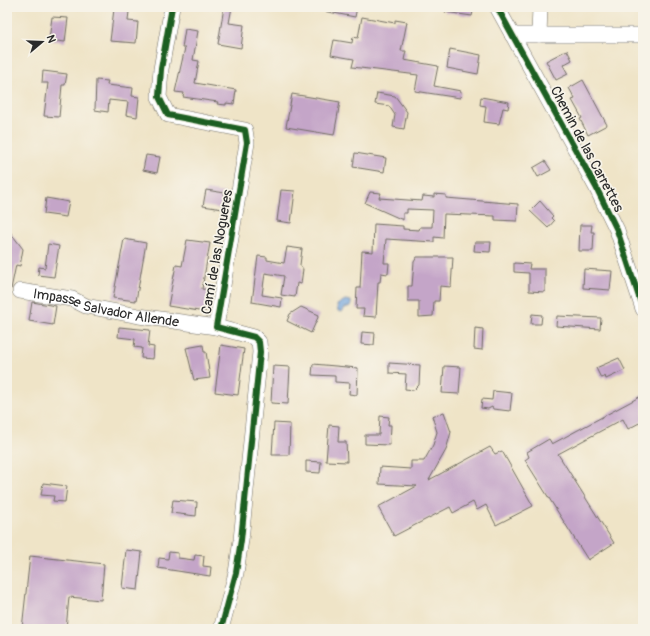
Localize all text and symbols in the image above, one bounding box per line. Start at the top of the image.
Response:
north arrow [22,22,62,62]
text: N [44,33,59,45]
street label: Chemin de las Carrettes [547,83,628,215]
street label: Camí de las Nogueres [198,188,236,316]
street label: Impasse Salvador Allende [32,285,180,330]

